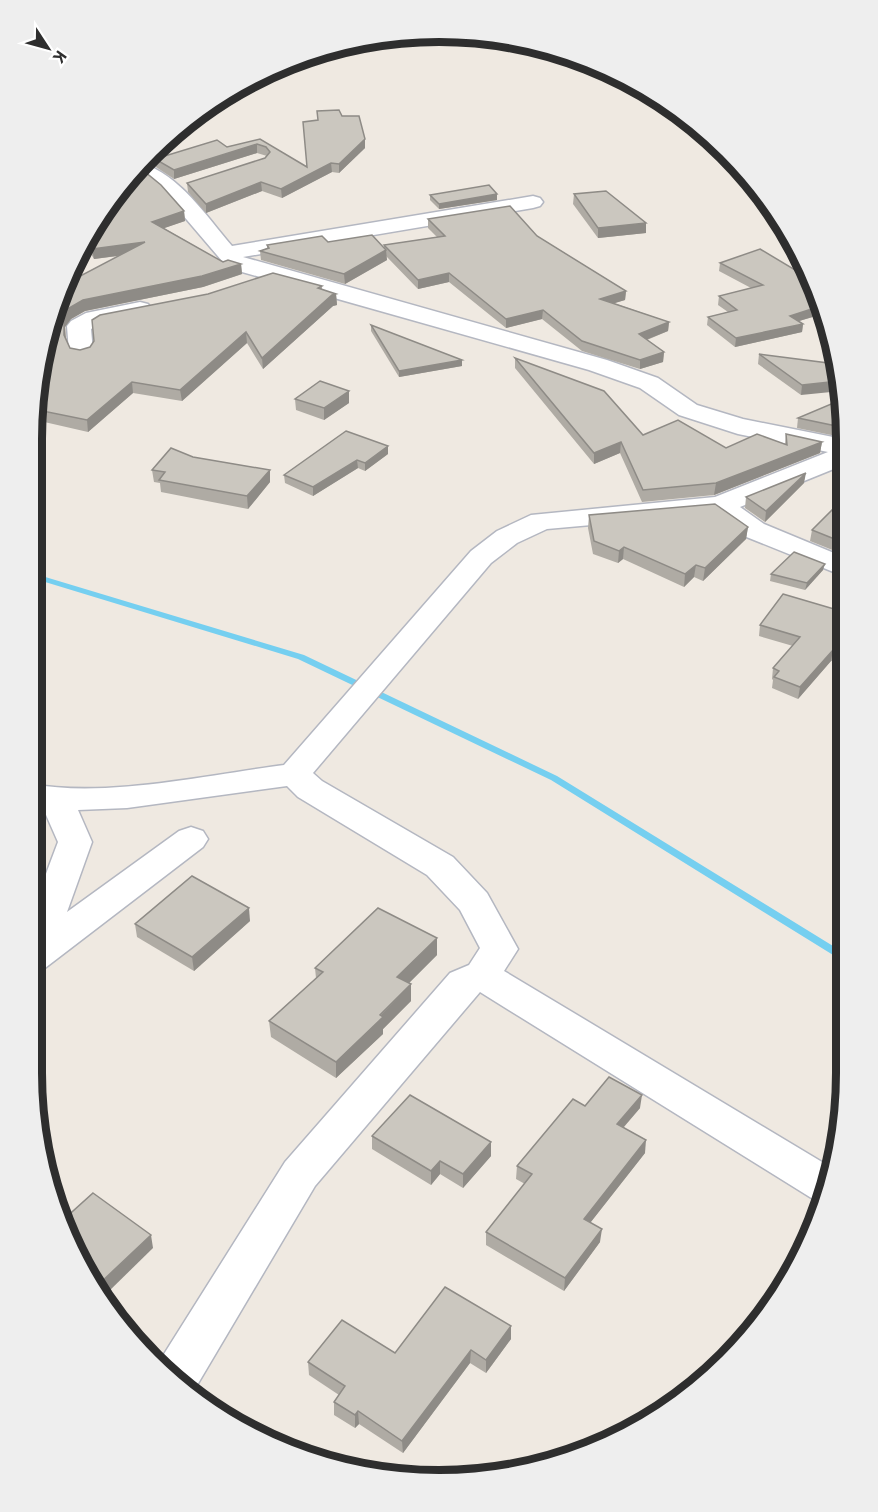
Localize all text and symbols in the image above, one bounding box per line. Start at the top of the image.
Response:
north arrow [18,18,78,78]
text: K [48,46,72,68]

